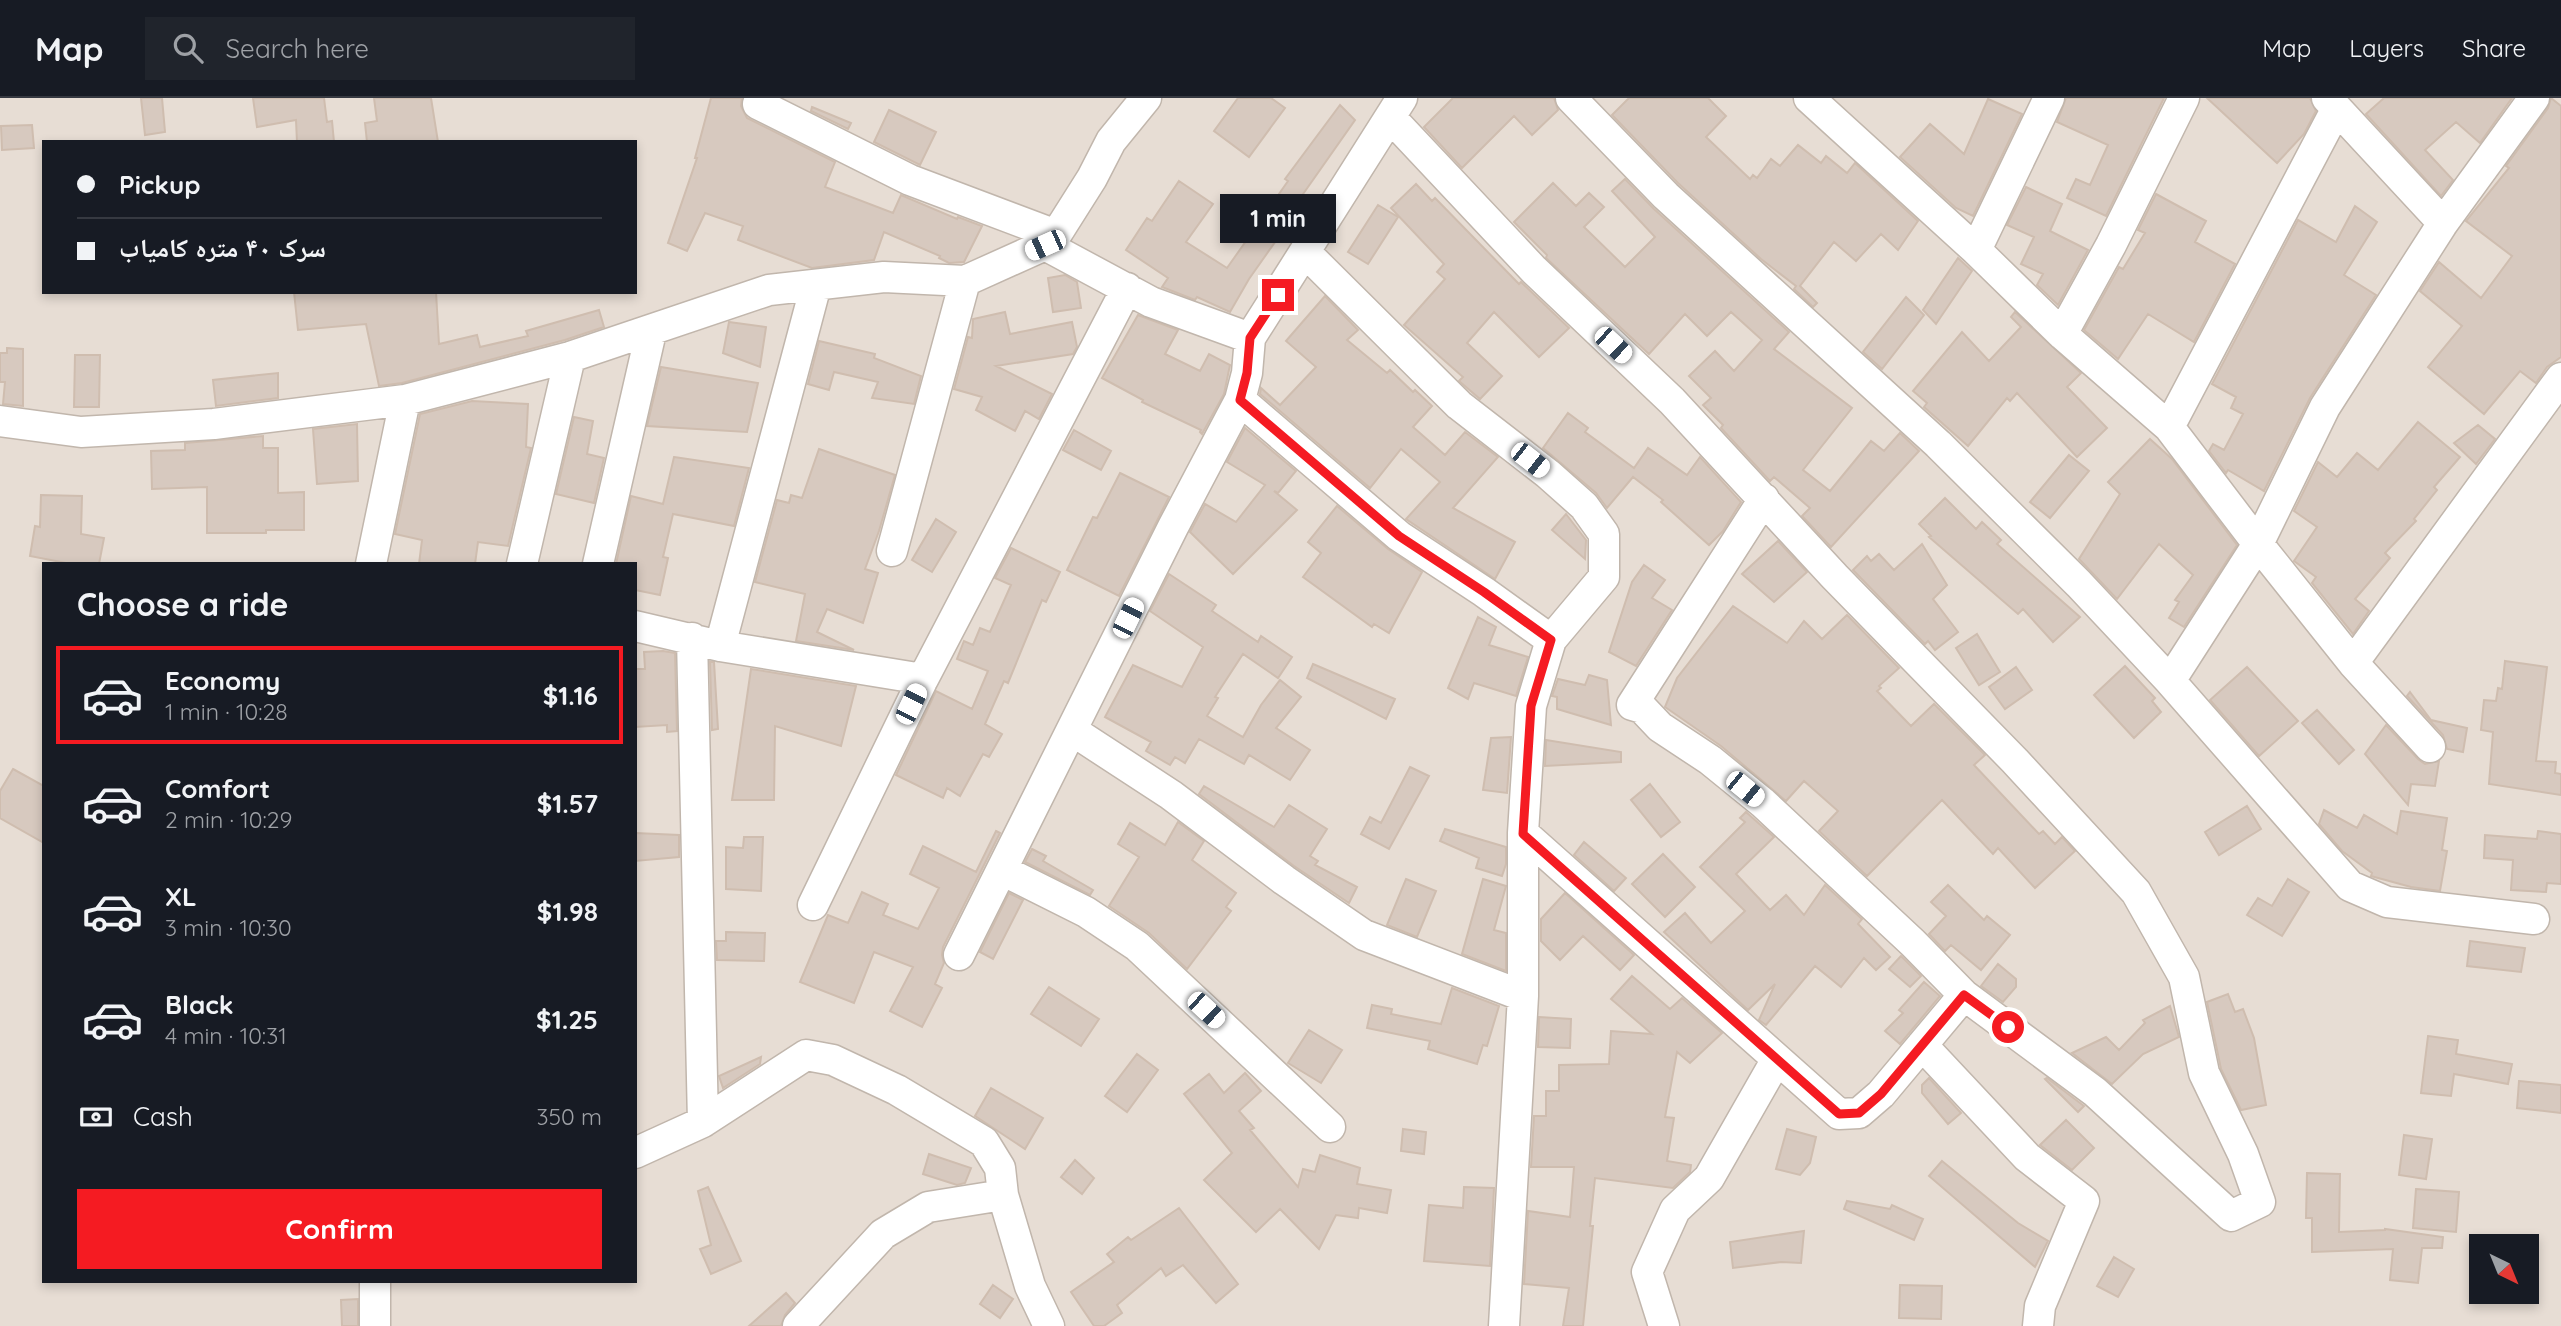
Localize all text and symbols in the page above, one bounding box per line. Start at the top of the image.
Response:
search box [145,17,635,80]
text: Map [35,28,103,69]
icon: search [169,29,207,67]
text: Search here [225,32,369,65]
text: Map [2262,33,2311,63]
text: Layers [2349,33,2424,63]
text: Share [2462,33,2526,63]
text: Pickup [119,168,201,201]
callout: 1 min [1220,194,1336,242]
text: 1 min [1250,204,1306,233]
car [1022,227,1069,263]
text: سرک ۴۰ متره کامیاب [119,231,326,264]
route end [1262,279,1294,311]
car [1591,323,1636,367]
car [1507,439,1554,481]
text: Choose a ride [77,584,289,624]
car [1110,595,1147,641]
icon: car [81,664,144,727]
text: Economy [165,664,280,697]
text: $1.16 [543,679,598,712]
car [893,681,930,727]
text: 1 min · 10:28 [165,697,288,726]
car [1723,768,1768,810]
icon: car [81,772,144,835]
text: Comfort [165,772,270,805]
text: $1.57 [537,787,598,820]
text: 2 min · 10:29 [165,805,292,834]
icon: car [81,880,144,943]
text: XL [165,880,197,913]
text: $1.98 [537,895,598,928]
text: 3 min · 10:30 [165,913,292,942]
icon: car [81,988,144,1051]
text: Black [165,988,234,1021]
car [1184,988,1229,1032]
text: $1.25 [536,1003,598,1036]
route start [1992,1011,2024,1043]
text: 4 min · 10:31 [165,1021,287,1050]
icon: cash [77,1098,115,1136]
text: Cash [133,1100,193,1133]
text: 350 m [536,1102,602,1131]
button: Confirm [77,1189,602,1269]
north arrow [2469,1234,2539,1304]
map controls [2469,1234,2539,1304]

